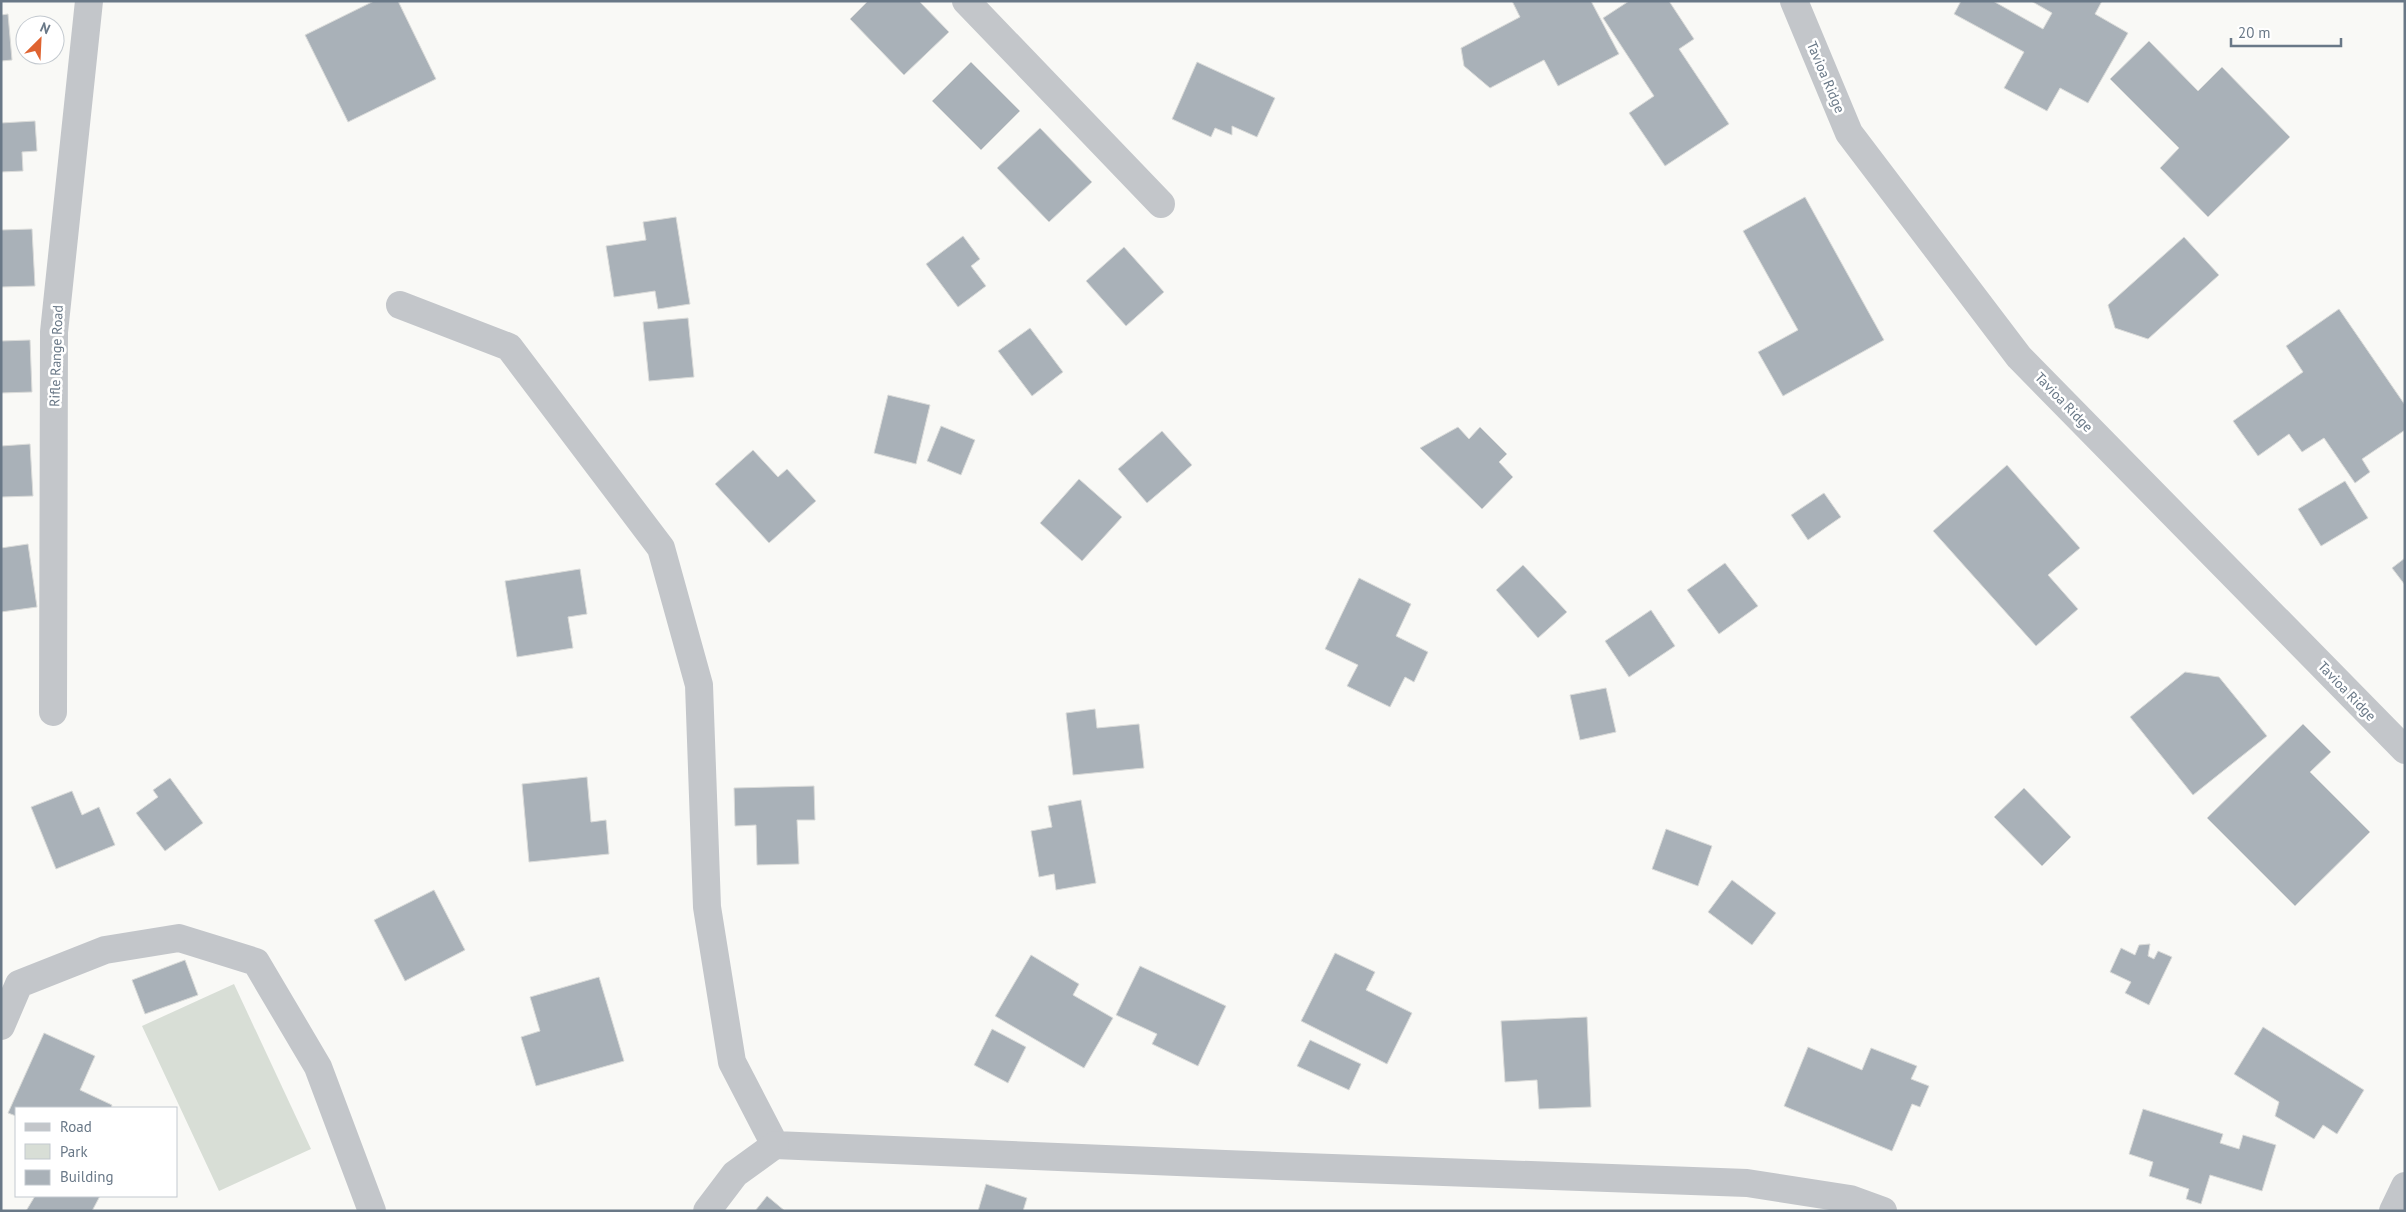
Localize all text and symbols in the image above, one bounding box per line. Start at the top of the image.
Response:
north arrow [15,15,65,65]
scale bar [2231,15,2341,47]
text: N [37,18,53,38]
text: 20 m [2238,23,2271,42]
street label: Tavioa Ridge [1803,38,1849,116]
street label: Rifle Range Road [45,305,67,407]
street label: Tavioa Ridge [2031,368,2097,436]
street label: Tavioa Ridge [2314,657,2380,725]
legend [15,1107,178,1197]
text: Road [60,1117,92,1136]
text: Park [60,1142,88,1161]
text: Building [60,1167,114,1186]

